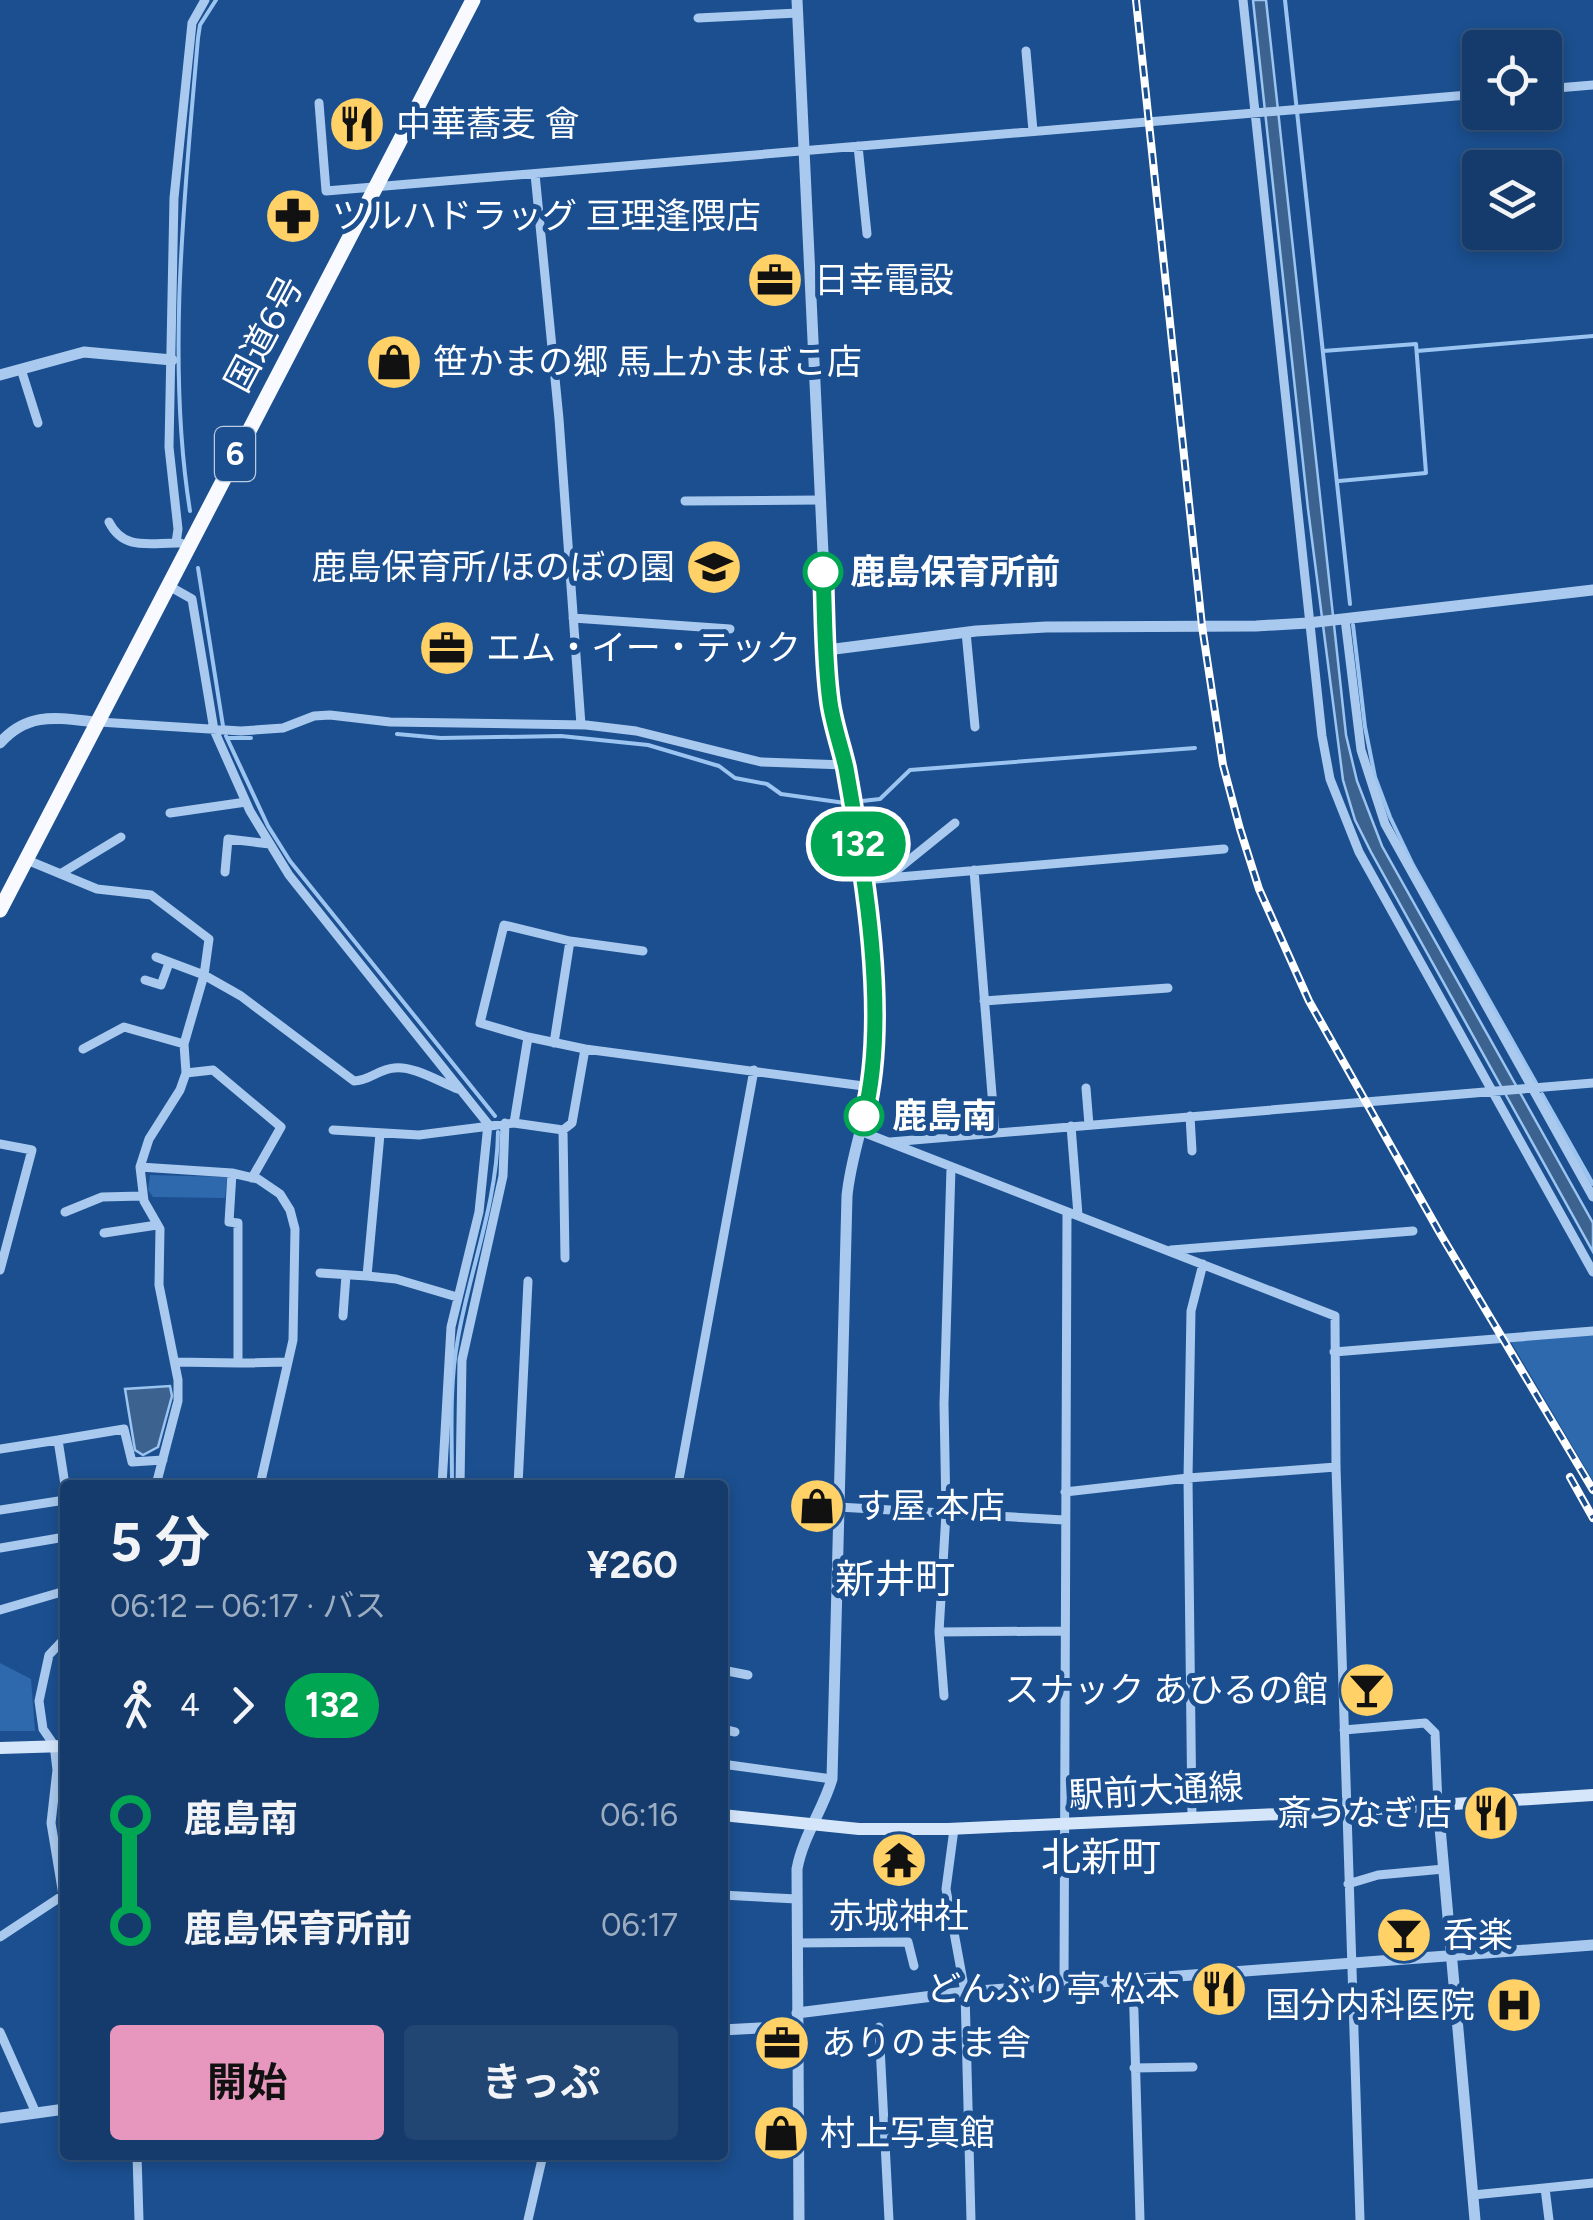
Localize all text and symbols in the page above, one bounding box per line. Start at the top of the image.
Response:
map controls [1462,30,1562,250]
button: locate [1462,30,1562,130]
restaurant icon: 中華蕎麦 會 [327,94,387,154]
place label: 中華蕎麦 會 [396,103,580,145]
button: layers [1462,150,1562,250]
pharmacy icon: ツルハドラッグ 亘理逢隈店 [263,186,323,246]
place label: ツルハドラッグ 亘理逢隈店 [332,195,761,237]
office icon: 日幸電設 [745,250,805,310]
place label: 日幸電設 [814,259,954,301]
street label: 国道6号 [216,269,312,399]
shop icon: 笹かまの郷 馬上かまぼこ店 [364,332,424,392]
place label: 笹かまの郷 馬上かまぼこ店 [433,341,862,383]
road number: 6 [215,427,255,481]
school or university icon: 鹿島保育所/ほのぼの園 [684,537,744,597]
place label: 鹿島保育所/ほのぼの園 [311,546,675,588]
place label: 鹿島保育所前 [850,551,1060,593]
marker: 鹿島保育所前 [804,553,842,591]
office icon: エム・イー・テック [417,618,477,678]
place label: エム・イー・テック [486,627,801,669]
line badge: 132 [800,812,916,876]
text: 132 [831,823,885,865]
place label: 鹿島南 [892,1095,997,1137]
marker: 鹿島南 [845,1097,883,1135]
shop icon: す屋 本店 [787,1476,847,1536]
place label: す屋 本店 [856,1485,1005,1527]
text: 5 分 [110,1509,210,1575]
text: ¥260 [587,1542,678,1588]
district label: 新井町 [835,1555,955,1603]
text: 06:12 – 06:17 · バス [110,1587,386,1625]
bar icon: スナック あひるの館 [1337,1660,1397,1720]
place label: スナック あひるの館 [1004,1669,1328,1711]
icon: walk [110,1678,165,1733]
icon: forward [215,1678,270,1733]
text: 132 [305,1684,359,1726]
text: 4 [180,1686,200,1724]
street label: 駅前大通線 [1068,1765,1244,1817]
restaurant icon: 斎うなぎ店 [1461,1783,1521,1843]
place label: 斎うなぎ店 [1277,1792,1452,1834]
text: 鹿島南 [184,1796,298,1842]
text: 06:16 [600,1796,678,1834]
temple icon: 赤城神社 [869,1830,929,1890]
district label: 北新町 [1041,1833,1161,1881]
place label: 赤城神社 [829,1895,969,1937]
bar icon: 呑楽 [1374,1905,1434,1965]
text: 鹿島保育所前 [184,1906,412,1952]
text: 06:17 [601,1906,678,1944]
place label: 呑楽 [1443,1914,1513,1956]
restaurant icon: どんぶり亭 松本 [1189,1959,1249,2019]
place label: どんぶり亭 松本 [926,1968,1180,2010]
hospital icon: 国分内科医院 [1484,1975,1544,2035]
place label: 国分内科医院 [1265,1984,1475,2026]
office icon: ありのまま舎 [752,2013,812,2073]
place label: ありのまま舎 [821,2022,1031,2064]
button: 開始 [110,2025,384,2140]
button: きっぷ [404,2025,678,2140]
shop icon: 村上写真館 [751,2103,811,2163]
place label: 村上写真館 [820,2112,995,2154]

